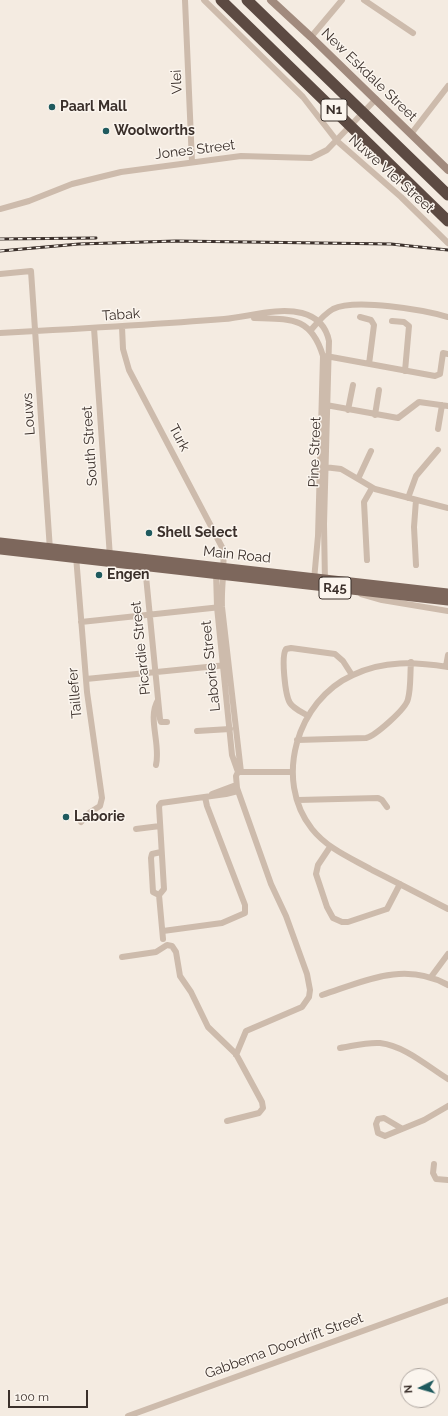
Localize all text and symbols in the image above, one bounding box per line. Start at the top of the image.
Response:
street label: New Eskdale Street [318,25,420,125]
street label: Vlei [168,69,186,95]
place label: Paarl Mall [60,99,127,115]
road number: N1 [321,99,347,121]
marker: Paarl Mall [47,102,57,112]
place label: Woolworths [114,123,195,139]
marker: Woolworths [101,126,111,136]
street label: Nuwe Vlei Street [345,131,437,217]
street label: Jones Street [154,137,236,163]
street label: Tabak [101,305,141,325]
street label: Louws [19,392,39,436]
street label: South Street [79,405,101,487]
street label: Pine Street [305,416,325,488]
street label: Turk [165,422,193,454]
place label: Shell Select [157,525,238,541]
marker: Shell Select [144,528,154,538]
street label: Main Road [202,543,272,567]
place label: Engen [107,567,150,583]
marker: Engen [94,570,104,580]
road number: R45 [319,577,351,599]
street label: Picardie Street [128,600,154,696]
street label: Laborie Street [198,620,224,712]
street label: Taillefer [64,667,86,719]
place label: Laborie [74,809,125,825]
marker: Laborie [61,812,71,822]
street label: Gabbema Doordrift Street [203,1310,365,1382]
north arrow [400,1368,440,1408]
scale bar [10,1382,90,1408]
text: N [402,1384,415,1394]
text: 100 m [15,1390,49,1404]

